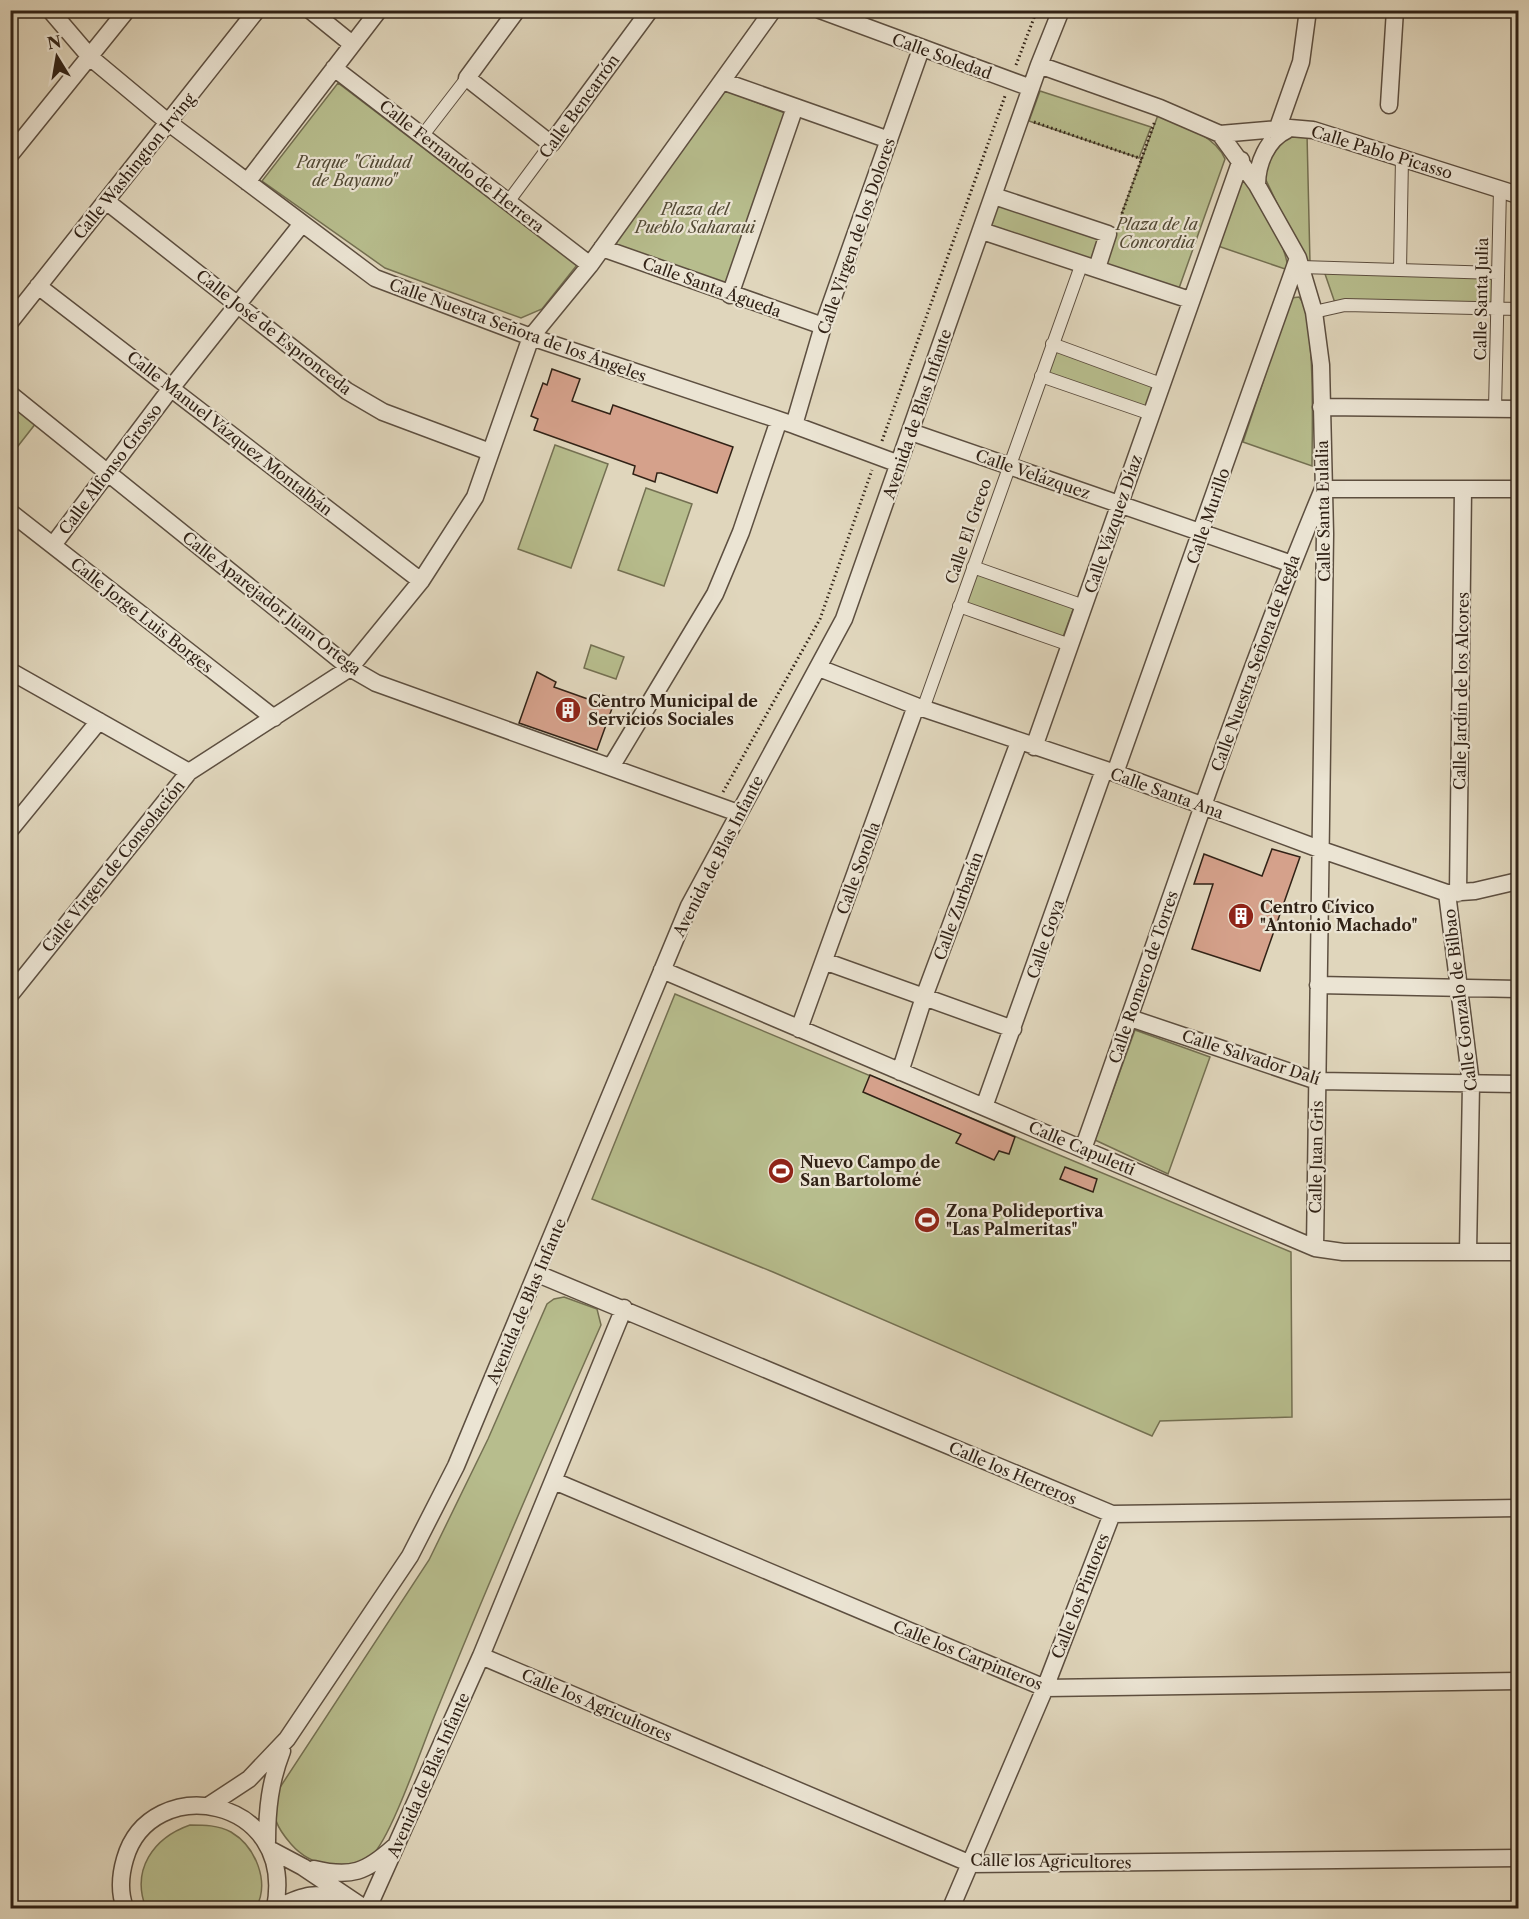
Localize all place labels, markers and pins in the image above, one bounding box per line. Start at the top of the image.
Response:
place label: Centro Municipal de Servicios Sociales [588,691,758,729]
building icon: Centro Municipal de Servicios Sociales [553,695,583,725]
place label: Centro Cívico "Antonio Machado" [1260,897,1417,935]
building icon: Centro Cívico "Antonio Machado" [1226,901,1256,931]
place label: Nuevo Campo de San Bartolomé [800,1152,941,1190]
sports icon: Nuevo Campo de San Bartolomé [766,1156,796,1186]
place label: Zona Polideportiva "Las Palmeritas" [946,1201,1104,1239]
sports icon: Zona Polideportiva "Las Palmeritas" [912,1205,942,1235]

